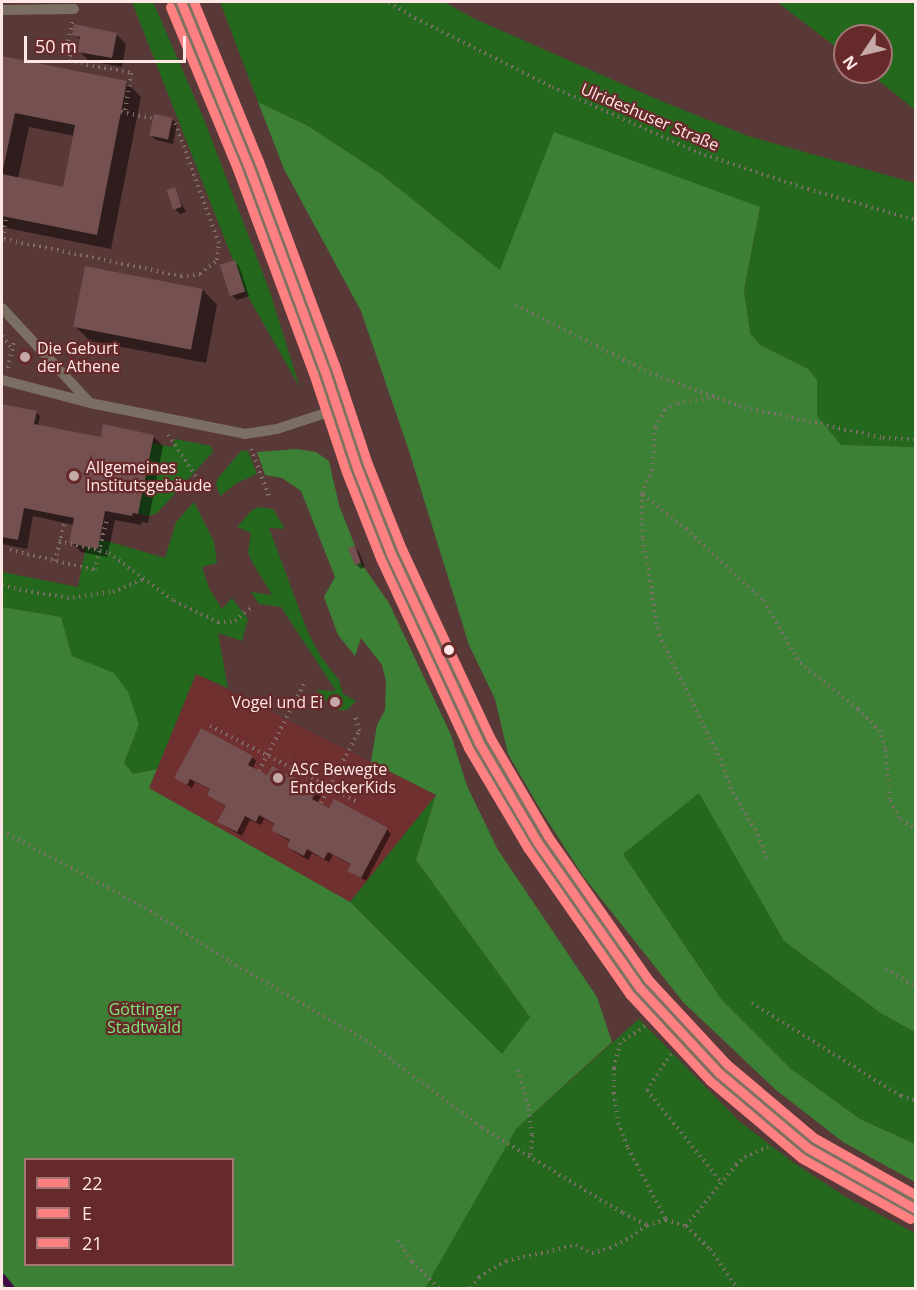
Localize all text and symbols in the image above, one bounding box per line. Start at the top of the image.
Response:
scale bar [27,24,189,62]
north arrow [833,24,893,84]
text: 50 m [35,34,77,58]
text: N [837,52,863,75]
street label: Ulrideshuser Straße [578,79,722,155]
place label: Die Geburt der Athene [37,338,120,376]
marker: Die Geburt der Athene [18,350,32,364]
place label: Allgemeines Institutsgebäude [86,457,211,495]
marker: Allgemeines Institutsgebäude [67,469,81,483]
unlabelled marker [443,644,455,656]
place label: Vogel und Ei [231,692,323,712]
marker: Vogel und Ei [328,695,342,709]
place label: ASC Bewegte EntdeckerKids [290,759,396,797]
marker: ASC Bewegte EntdeckerKids [271,771,285,785]
park label: Göttinger Stadtwald [107,999,181,1037]
legend [24,1158,234,1266]
text: 22 [82,1171,103,1195]
text: E [82,1201,92,1225]
text: 21 [82,1231,103,1255]

